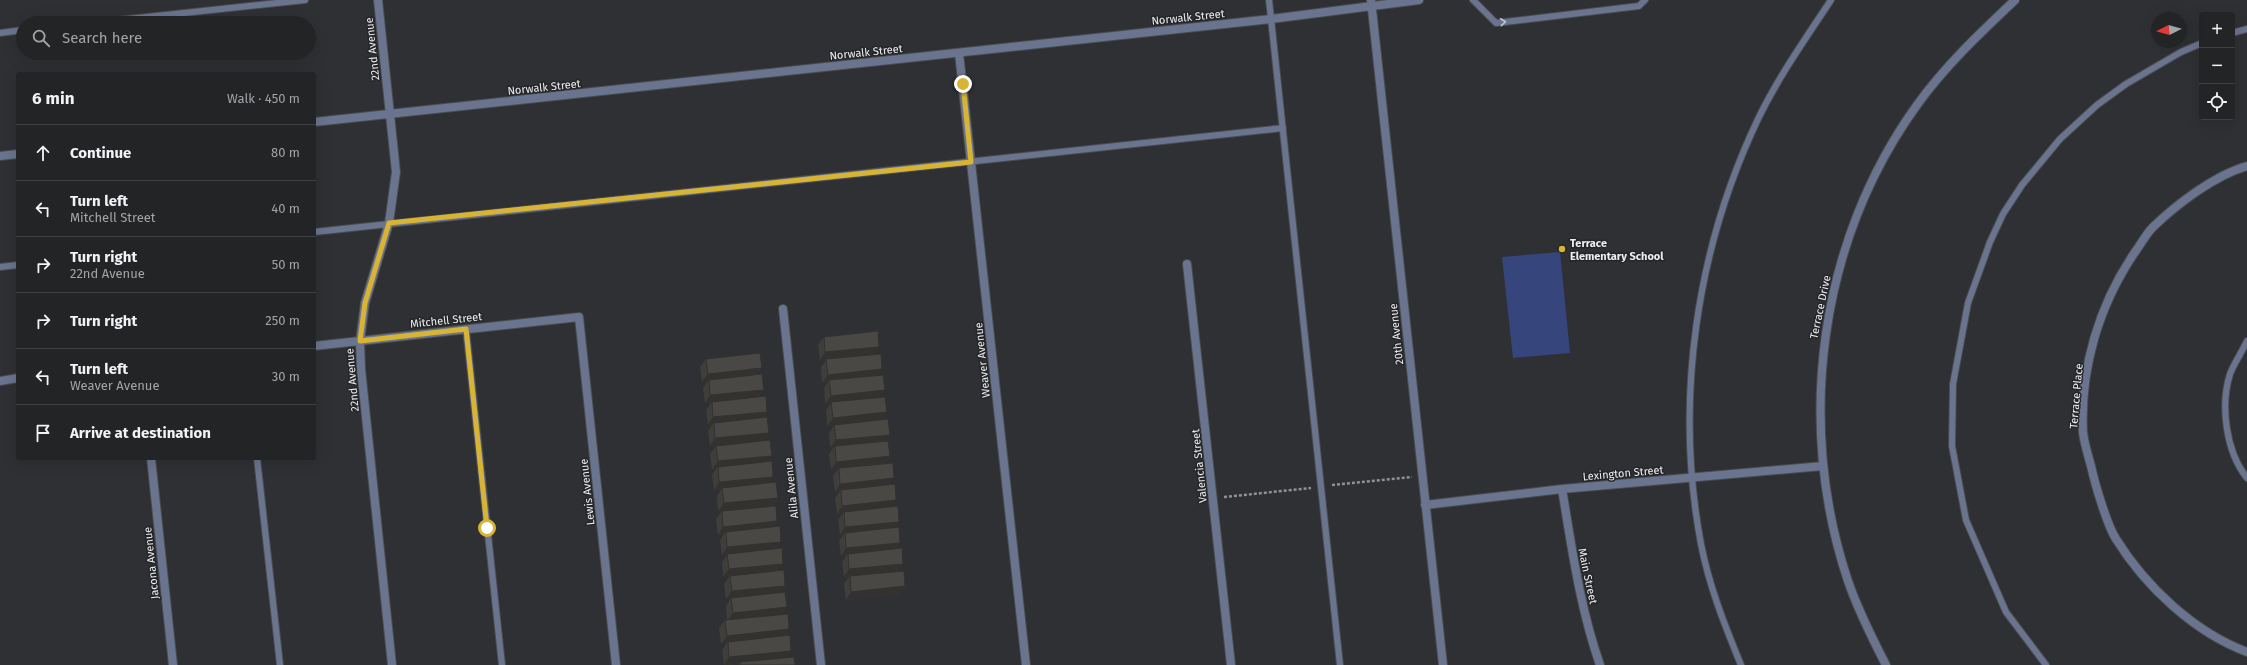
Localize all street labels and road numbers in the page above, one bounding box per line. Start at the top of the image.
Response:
street label: Norwalk Street [1151,7,1225,28]
street label: 22nd Avenue [363,17,382,81]
street label: Norwalk Street [829,42,903,63]
street label: Norwalk Street [507,77,581,98]
street label: Terrace Drive [1807,274,1834,340]
street label: 20th Avenue [1387,303,1406,365]
street label: Mitchell Street [409,310,483,331]
street label: Weaver Avenue [972,322,993,398]
street label: 22nd Avenue [343,348,362,412]
street label: Terrace Place [2067,363,2086,429]
street label: Valencia Street [1189,428,1210,504]
street label: Alila Avenue [782,457,801,519]
street label: Lewis Avenue [578,458,597,526]
street label: Lexington Street [1582,463,1664,484]
street label: Jacona Avenue [141,526,162,600]
street label: Main Street [1575,547,1600,605]

